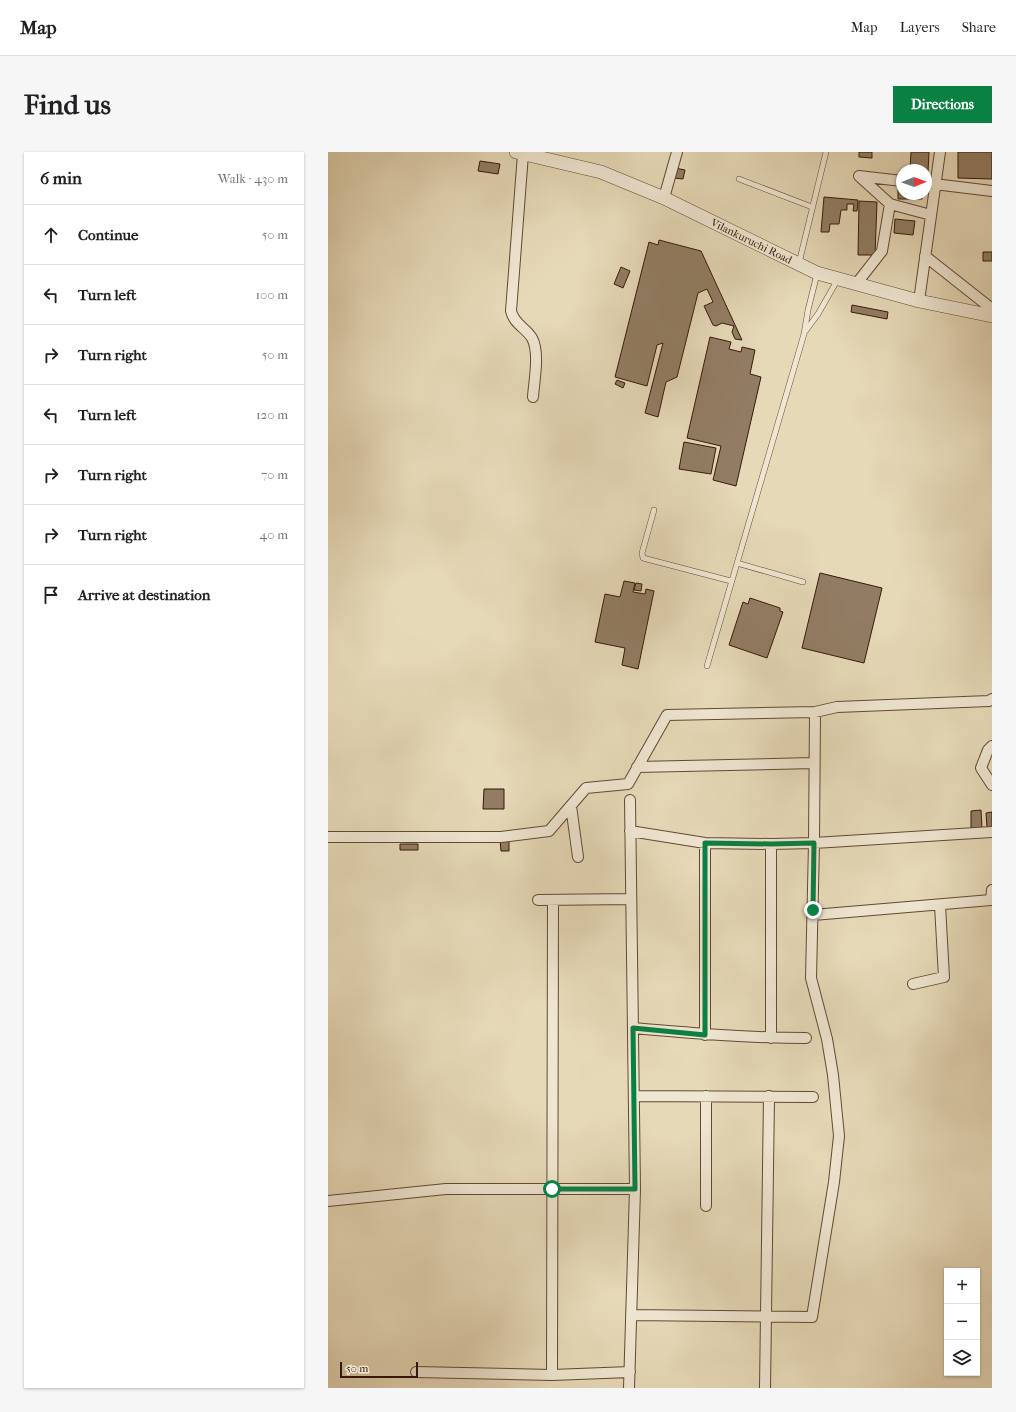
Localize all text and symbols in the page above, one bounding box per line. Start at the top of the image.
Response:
text: Map [20,17,56,39]
text: Map [851,19,878,36]
text: Layers [900,19,940,36]
text: Share [962,19,996,36]
button: Directions [893,86,992,123]
text: Find us [24,88,111,121]
north arrow [896,164,932,200]
text: 6 min [40,168,82,188]
text: Walk · 430 m [218,171,288,186]
street label: Vilankuruchi Road [708,215,795,267]
icon: ahead [40,224,62,246]
text: Continue [78,226,138,244]
text: 50 m [262,227,288,242]
icon: left [40,284,62,306]
text: Turn left [78,286,136,304]
text: 100 m [255,287,288,302]
icon: right [40,344,62,366]
text: Turn right [78,346,147,364]
text: 50 m [262,347,288,362]
icon: left [40,404,62,426]
text: Turn left [78,406,136,424]
text: 120 m [256,407,288,422]
icon: right [40,464,62,486]
text: Turn right [78,466,147,484]
text: 70 m [261,467,288,482]
icon: right [40,524,62,546]
text: Turn right [78,526,147,544]
text: 40 m [260,527,288,542]
icon: arrive [40,584,62,606]
text: Arrive at destination [78,586,210,604]
route end [804,901,822,919]
route start [543,1180,561,1198]
map controls [944,1268,980,1376]
button: + [944,1268,980,1304]
button: − [944,1304,980,1340]
button: layers [944,1340,980,1376]
scale bar [340,1360,418,1379]
text: 50 m [346,1362,368,1375]

